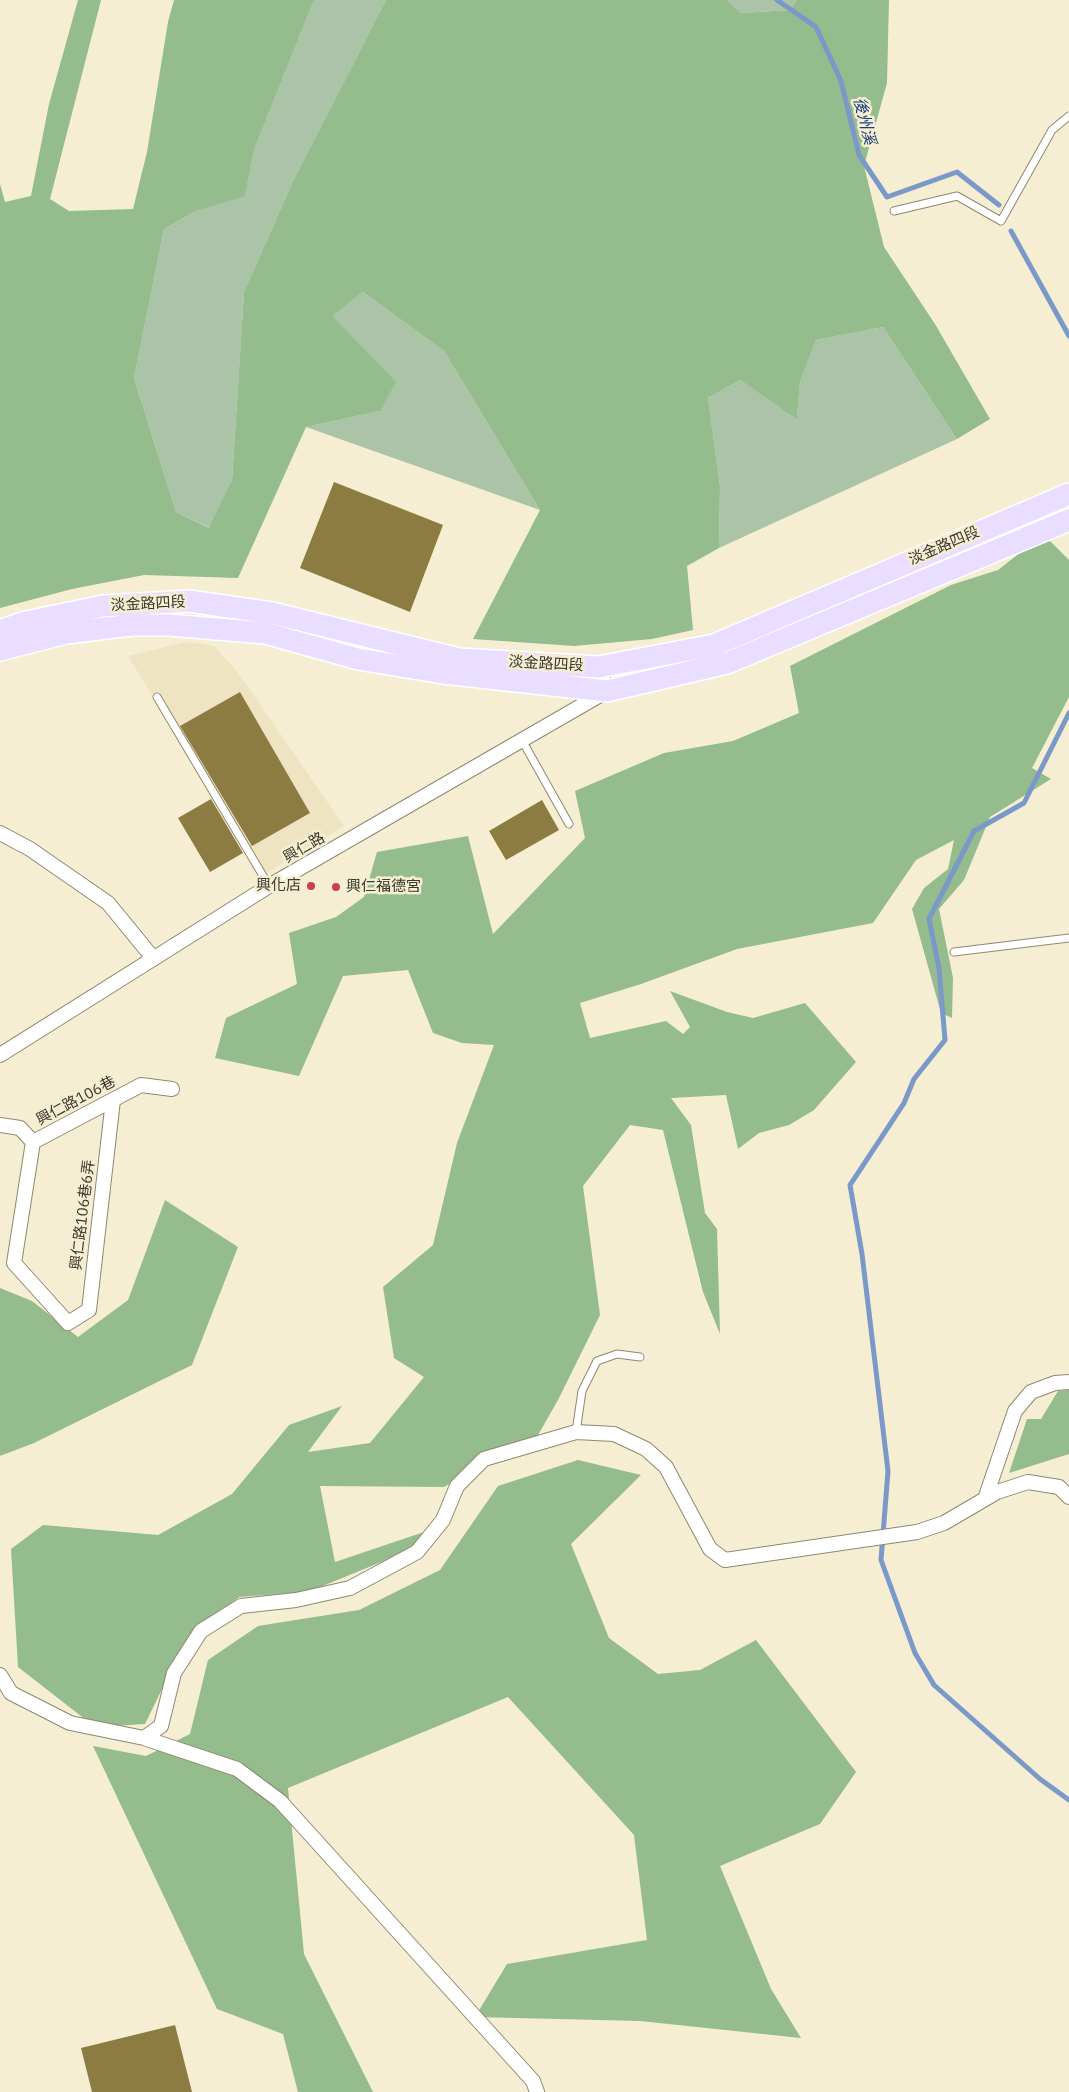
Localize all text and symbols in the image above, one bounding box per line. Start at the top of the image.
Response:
water label: 後州溪 [849,95,879,147]
street label: 淡金路四段 [906,523,982,569]
street label: 淡金路四段 [110,593,186,615]
street label: 淡金路四段 [508,653,584,675]
street label: 興仁路 [280,829,328,867]
place label: 興化店 [256,877,301,895]
place label: 興仁福德宮 [346,878,421,896]
marker: 興化店 [305,880,317,892]
marker: 興仁福德宮 [330,881,342,893]
street label: 興仁路106巷 [33,1073,119,1129]
street label: 興仁路106巷6弄 [67,1159,99,1271]

